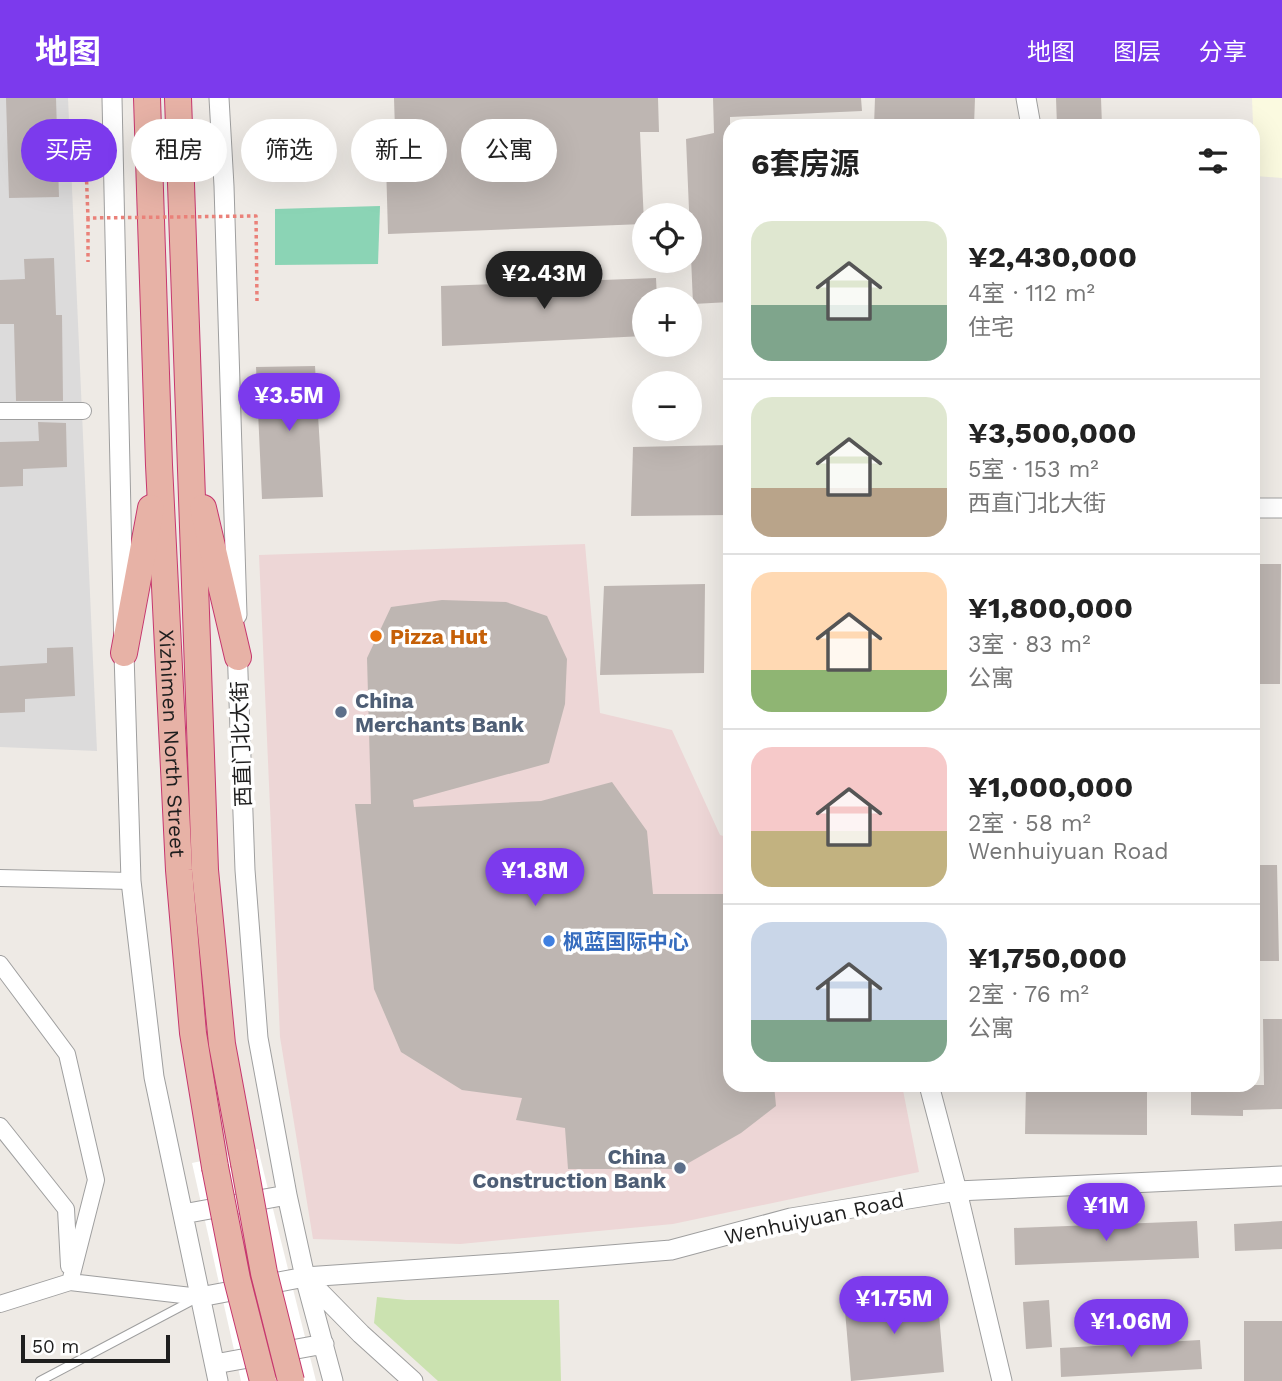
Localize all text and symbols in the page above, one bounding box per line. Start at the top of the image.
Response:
text: 地图 [35,32,101,71]
text: 地图 [1027,38,1075,66]
text: 图层 [1113,38,1161,66]
text: 分享 [1199,38,1247,66]
chip: 买房 [21,119,117,182]
chip: 租房 [131,119,227,182]
chip: 筛选 [241,119,337,182]
chip: 新上 [351,119,447,182]
chip: 公寓 [461,119,557,182]
icon: filters [1194,142,1232,180]
text: 6套房源 [751,146,859,181]
map controls [632,203,702,441]
button: locate [632,203,702,273]
text: ¥2,430,000 [968,239,1137,274]
icon: home [807,249,891,333]
pin: ¥2.43M [487,252,601,311]
text: ¥2.43M [501,260,587,287]
text: 4室 · 112 m² [968,280,1095,307]
button: + [632,287,702,357]
text: 住宅 [968,314,1014,341]
button: − [632,371,702,441]
pin: ¥3.5M [240,374,338,433]
text: ¥3.5M [254,382,324,409]
text: ¥3,500,000 [968,415,1137,450]
icon: home [807,425,891,509]
text: 5室 · 153 m² [968,456,1099,483]
text: 西直门北大街 [968,490,1106,517]
text: ¥1,800,000 [968,590,1133,625]
icon: home [807,600,891,684]
place label: Pizza Hut [390,624,487,649]
marker: Pizza Hut [368,628,384,644]
street label: Xizhimen North Street [155,629,191,858]
text: 3室 · 83 m² [968,631,1091,658]
text: 公寓 [968,665,1014,692]
street label: 西直门北大街 [226,681,256,807]
place label: China Merchants Bank [355,688,525,737]
marker: China Merchants Bank [333,704,349,720]
text: ¥1,000,000 [968,769,1133,804]
icon: home [807,775,891,859]
text: 2室 · 58 m² [968,810,1091,837]
text: Wenhuiyuan Road [968,838,1169,865]
pin: ¥1.8M [486,848,584,908]
text: ¥1.8M [501,857,569,884]
place label: 枫蓝国际中心 [563,929,689,954]
marker: 枫蓝国际中心 [541,933,557,949]
text: ¥1,750,000 [968,940,1127,975]
icon: home [807,950,891,1034]
text: 2室 · 76 m² [968,981,1089,1008]
text: 公寓 [968,1015,1014,1042]
place label: China Construction Bank [472,1144,667,1193]
marker: China Construction Bank [672,1160,688,1176]
pin: ¥1M [1072,1184,1140,1243]
street label: Wenhuiyuan Road [722,1187,906,1249]
text: ¥1M [1083,1192,1129,1219]
pin: ¥1.75M [837,1276,951,1336]
text: ¥1.75M [855,1285,933,1312]
pin: ¥1.06M [1074,1300,1188,1359]
text: ¥1.06M [1090,1308,1172,1335]
scale bar [21,1332,170,1364]
text: 50 m [32,1335,79,1358]

